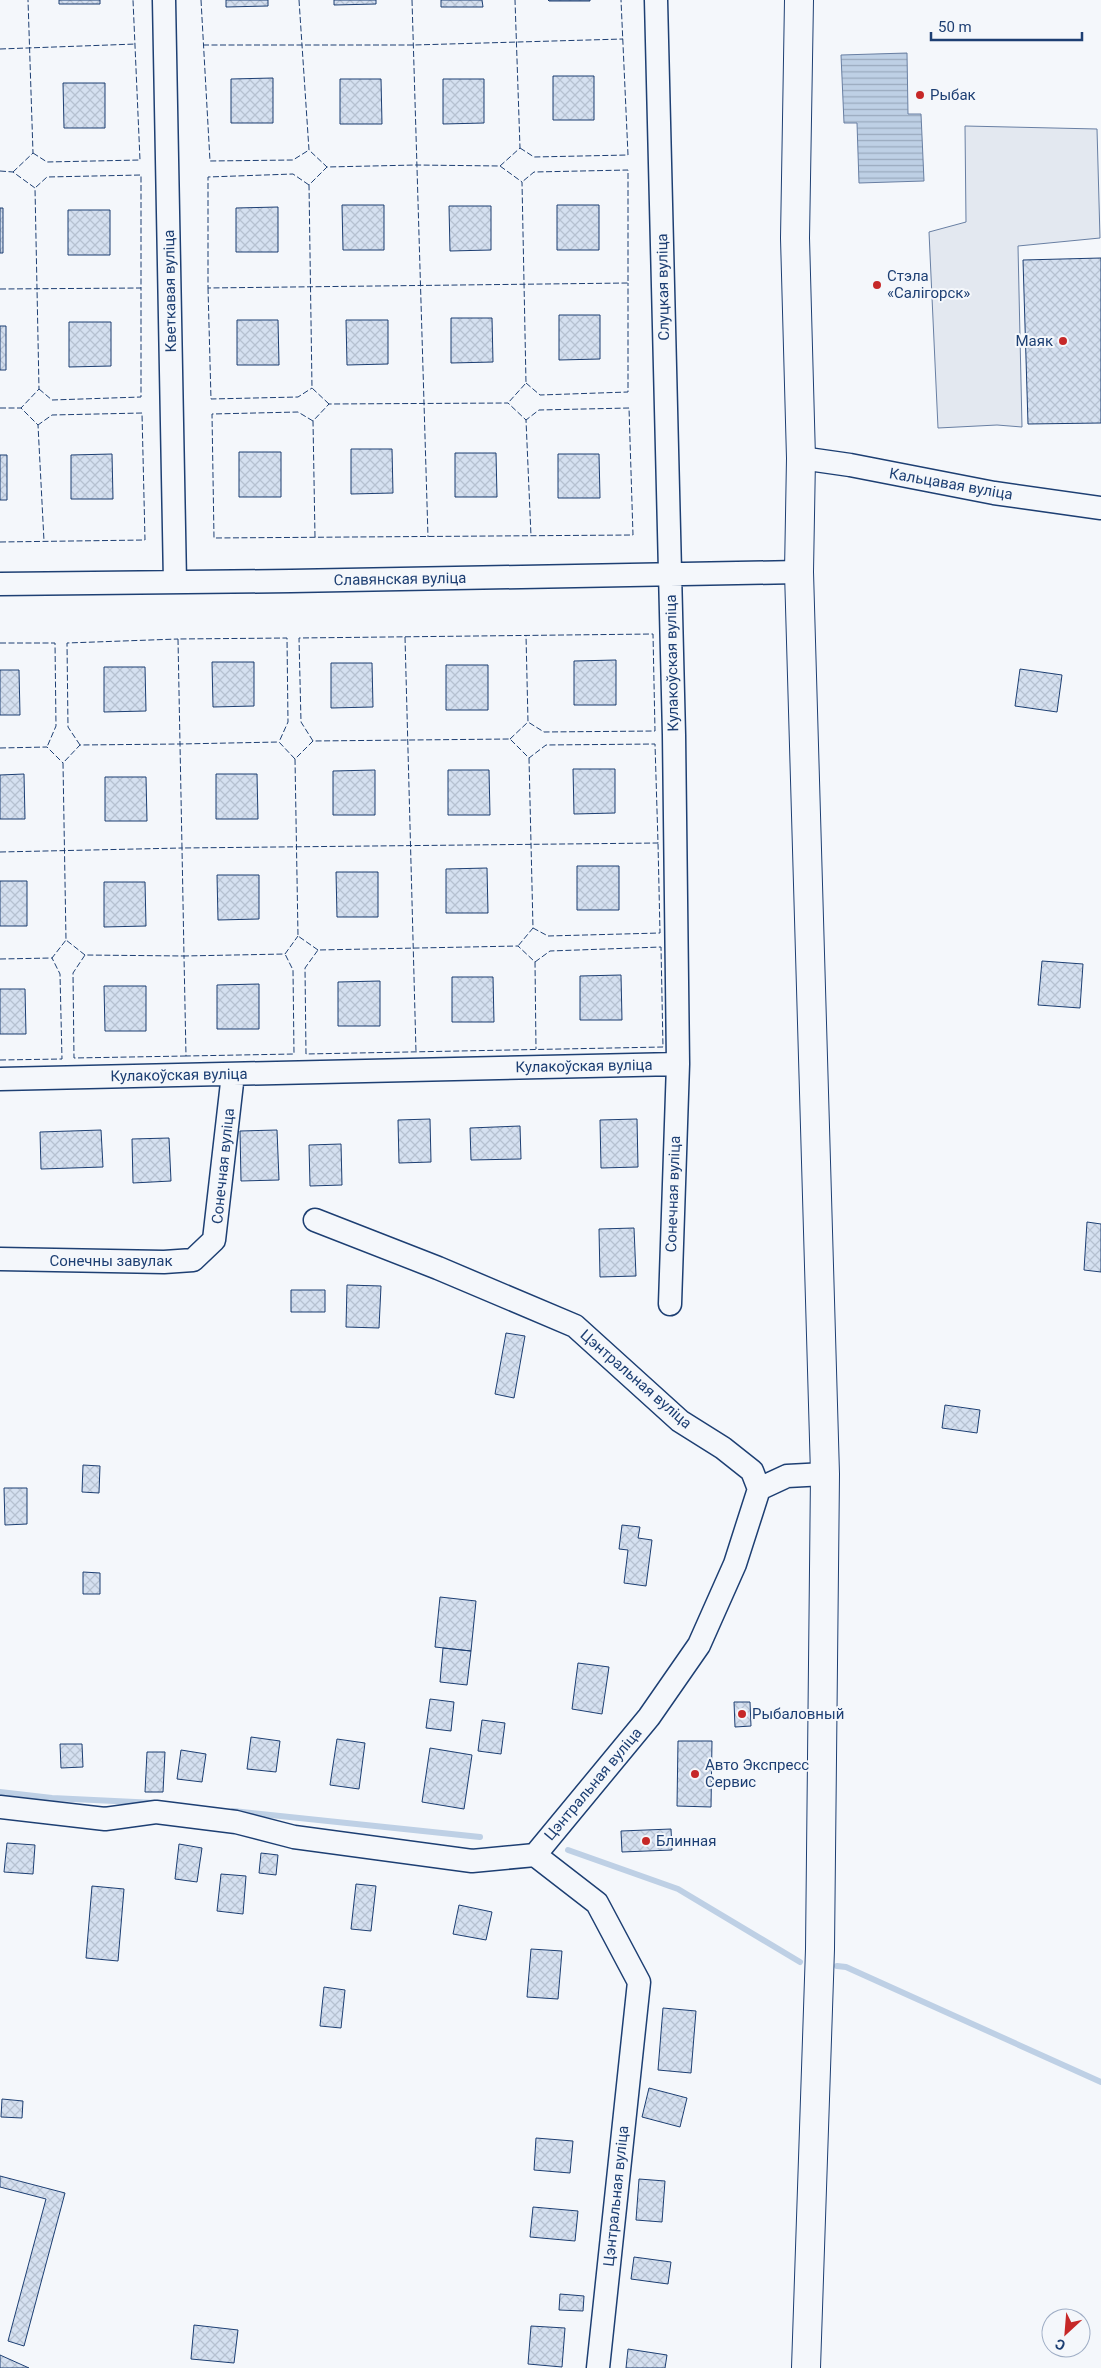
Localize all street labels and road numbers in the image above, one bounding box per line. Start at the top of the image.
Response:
street label: Кветкавая вуліца [160,229,180,353]
street label: Слуцкая вуліца [653,233,673,341]
street label: Кальцавая вуліца [888,464,1014,504]
street label: Славянская вуліца [333,569,467,589]
street label: Кулакоўская вуліца [662,594,682,732]
street label: Кулакоўская вуліца [515,1056,653,1076]
street label: Кулакоўская вуліца [110,1065,248,1085]
street label: Сонечная вуліца [208,1107,238,1225]
street label: Сонечная вуліца [662,1135,684,1253]
street label: Сонечны завулак [49,1252,173,1270]
street label: Цэнтральная вуліца [577,1326,695,1432]
street label: Цэнтральная вуліца [541,1724,645,1844]
street label: Цэнтральная вуліца [600,2125,632,2267]

